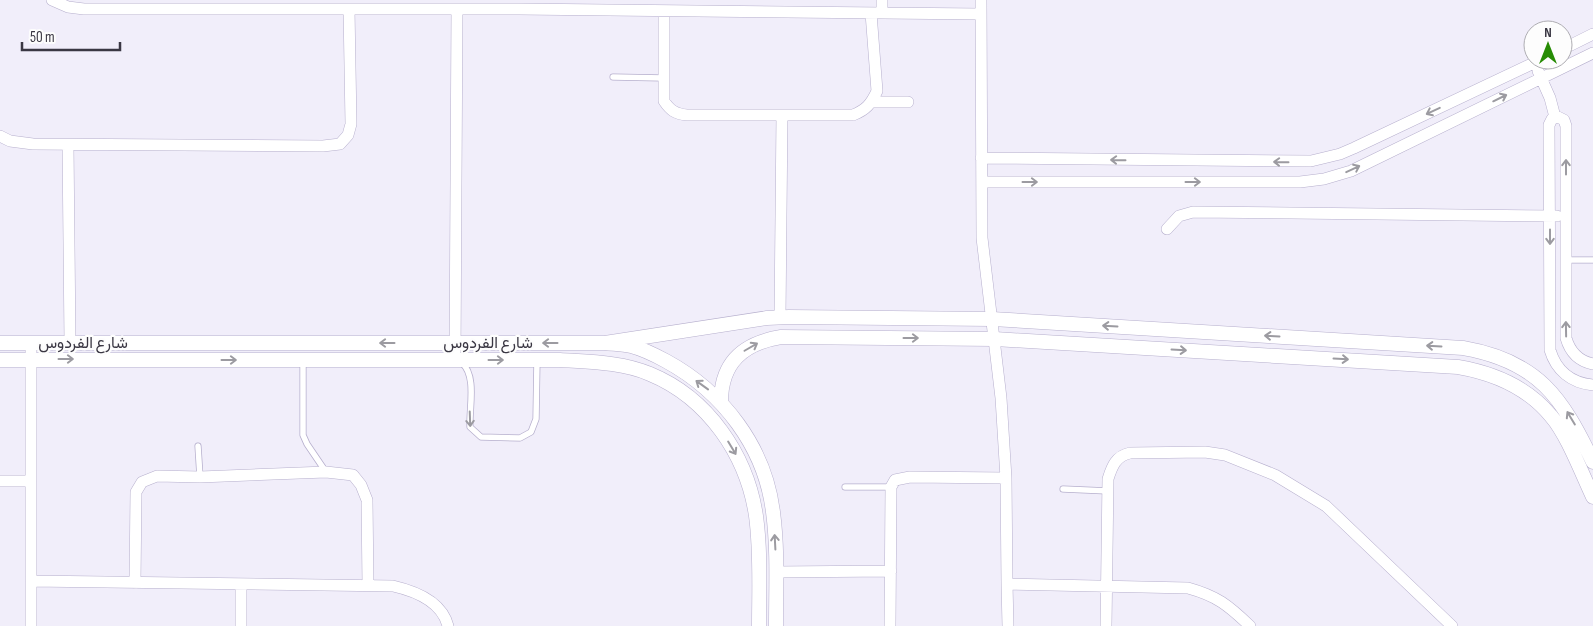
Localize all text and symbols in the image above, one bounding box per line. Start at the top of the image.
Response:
scale bar [22,20,120,52]
north arrow [1523,20,1573,70]
text: N [1544,24,1552,41]
text: 50 m [30,28,55,47]
one-way arrow [1492,93,1507,103]
one-way arrow [1425,106,1440,116]
one-way arrow [1110,155,1126,165]
one-way arrow [1273,157,1289,167]
one-way arrow [1561,159,1571,176]
one-way arrow [1345,164,1360,173]
one-way arrow [1022,177,1038,187]
one-way arrow [1184,177,1201,187]
one-way arrow [1545,228,1555,245]
one-way arrow [1102,321,1118,331]
one-way arrow [1561,322,1571,338]
one-way arrow [1264,331,1280,340]
one-way arrow [903,333,919,343]
street label: شارع الفردوس [38,334,128,354]
street label: شارع الفردوس [443,334,533,354]
one-way arrow [380,338,396,348]
one-way arrow [542,338,558,348]
one-way arrow [743,341,757,351]
one-way arrow [1427,341,1443,350]
one-way arrow [1170,345,1186,354]
one-way arrow [58,354,74,364]
one-way arrow [220,355,236,365]
one-way arrow [488,355,504,365]
one-way arrow [1333,355,1349,364]
one-way arrow [695,380,709,390]
one-way arrow [465,410,474,426]
one-way arrow [1565,412,1575,426]
one-way arrow [728,440,738,454]
one-way arrow [771,535,780,551]

